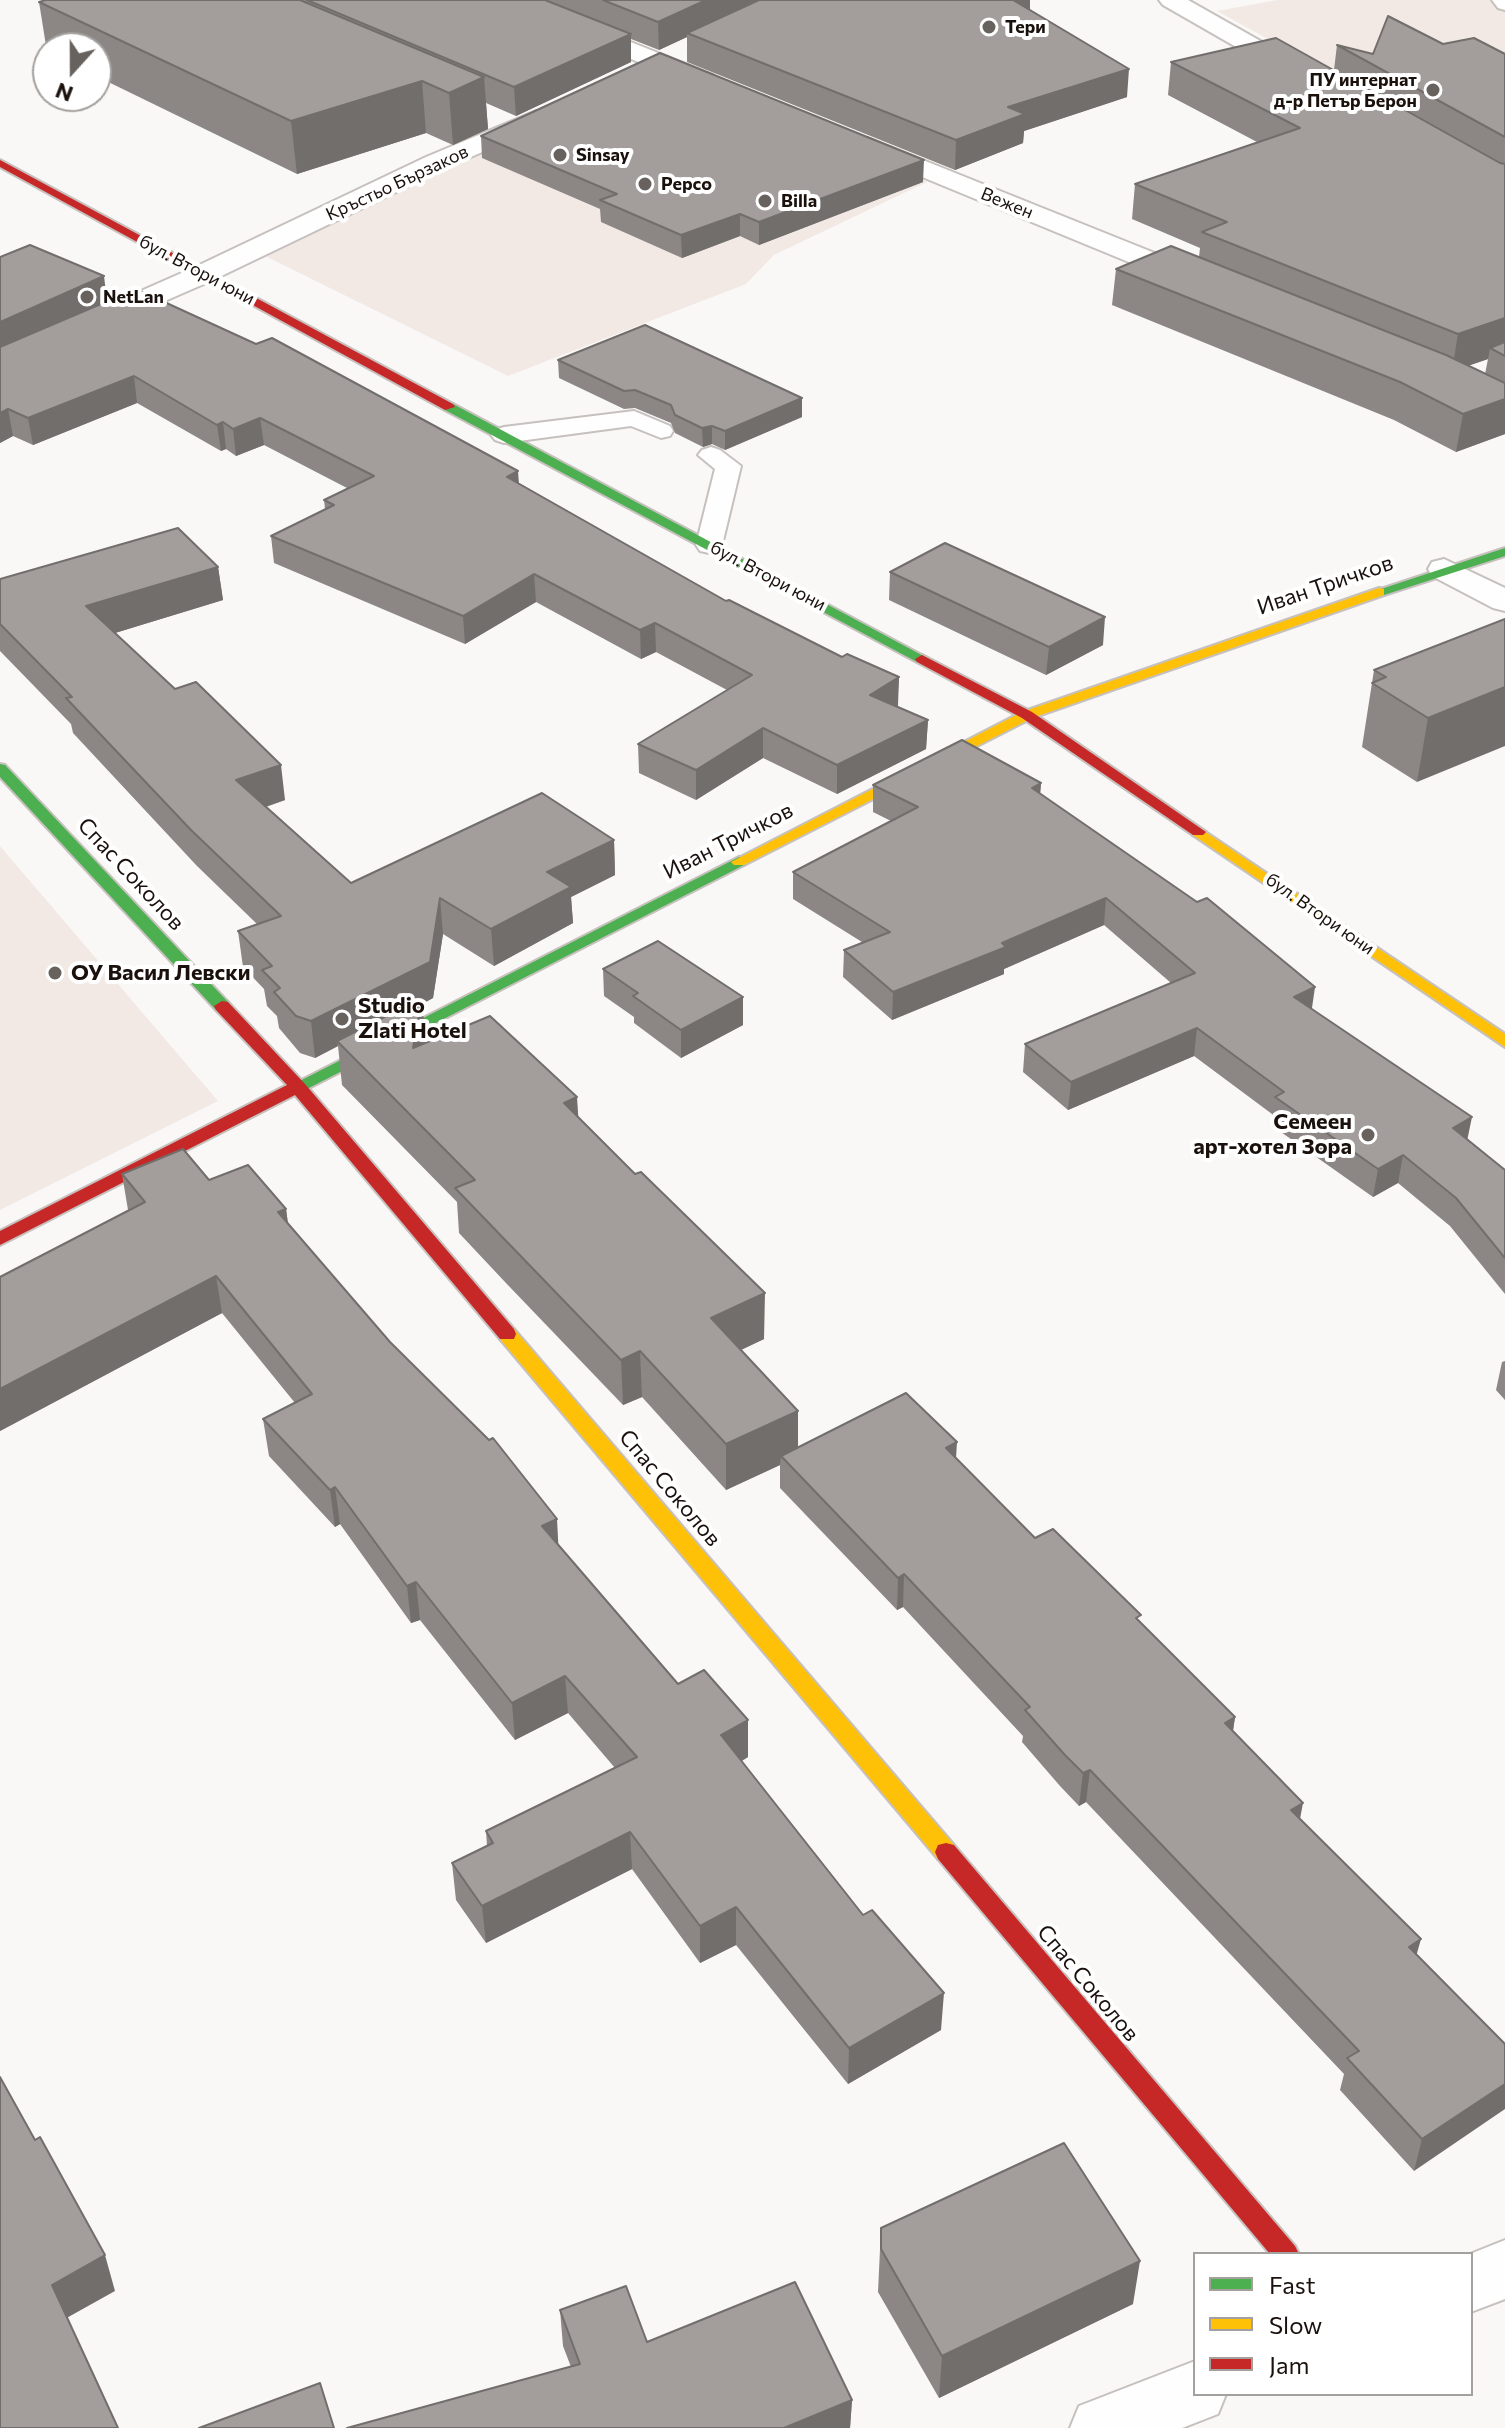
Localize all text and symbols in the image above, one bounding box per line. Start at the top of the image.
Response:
place label: Тери [1005,16,1046,38]
marker: Тери [980,18,998,36]
north arrow [32,32,112,112]
place label: ПУ интернат д-р Петър Берон [1274,69,1417,112]
text: N [51,77,76,109]
marker: ПУ интернат д-р Петър Берон [1424,81,1442,99]
street label: Кръстьо Бързаков [322,141,472,225]
place label: Sinsay [576,144,630,166]
marker: Sinsay [551,146,569,164]
place label: Pepco [661,173,712,195]
marker: Pepco [636,175,654,193]
street label: Вежен [978,183,1036,223]
place label: Billa [781,190,817,212]
marker: Billa [756,192,774,210]
street label: бул. Втори юни [136,230,258,310]
place label: NetLan [103,286,164,308]
marker: NetLan [78,288,96,306]
street label: бул. Втори юни [707,536,829,616]
street label: Иван Тричков [1254,549,1396,621]
street label: Иван Тричков [659,797,797,885]
street label: Спас Соколов [72,812,190,936]
street label: бул. Втори юни [1261,869,1379,959]
place label: ОУ Васил Левски [71,960,251,986]
marker: ОУ Васил Левски [46,964,64,982]
place label: Studio Zlati Hotel [358,993,467,1044]
marker: Studio Zlati Hotel [333,1010,351,1028]
place label: Семеен арт-хотел Зора [1193,1109,1352,1160]
marker: Семеен арт-хотел Зора [1359,1126,1377,1144]
street label: Спас Соколов [614,1424,726,1552]
street label: Спас Соколов [1032,1919,1144,2047]
legend [1193,2252,1473,2396]
text: Fast [1269,2270,1316,2299]
text: Slow [1269,2310,1322,2339]
text: Jam [1269,2350,1309,2379]

